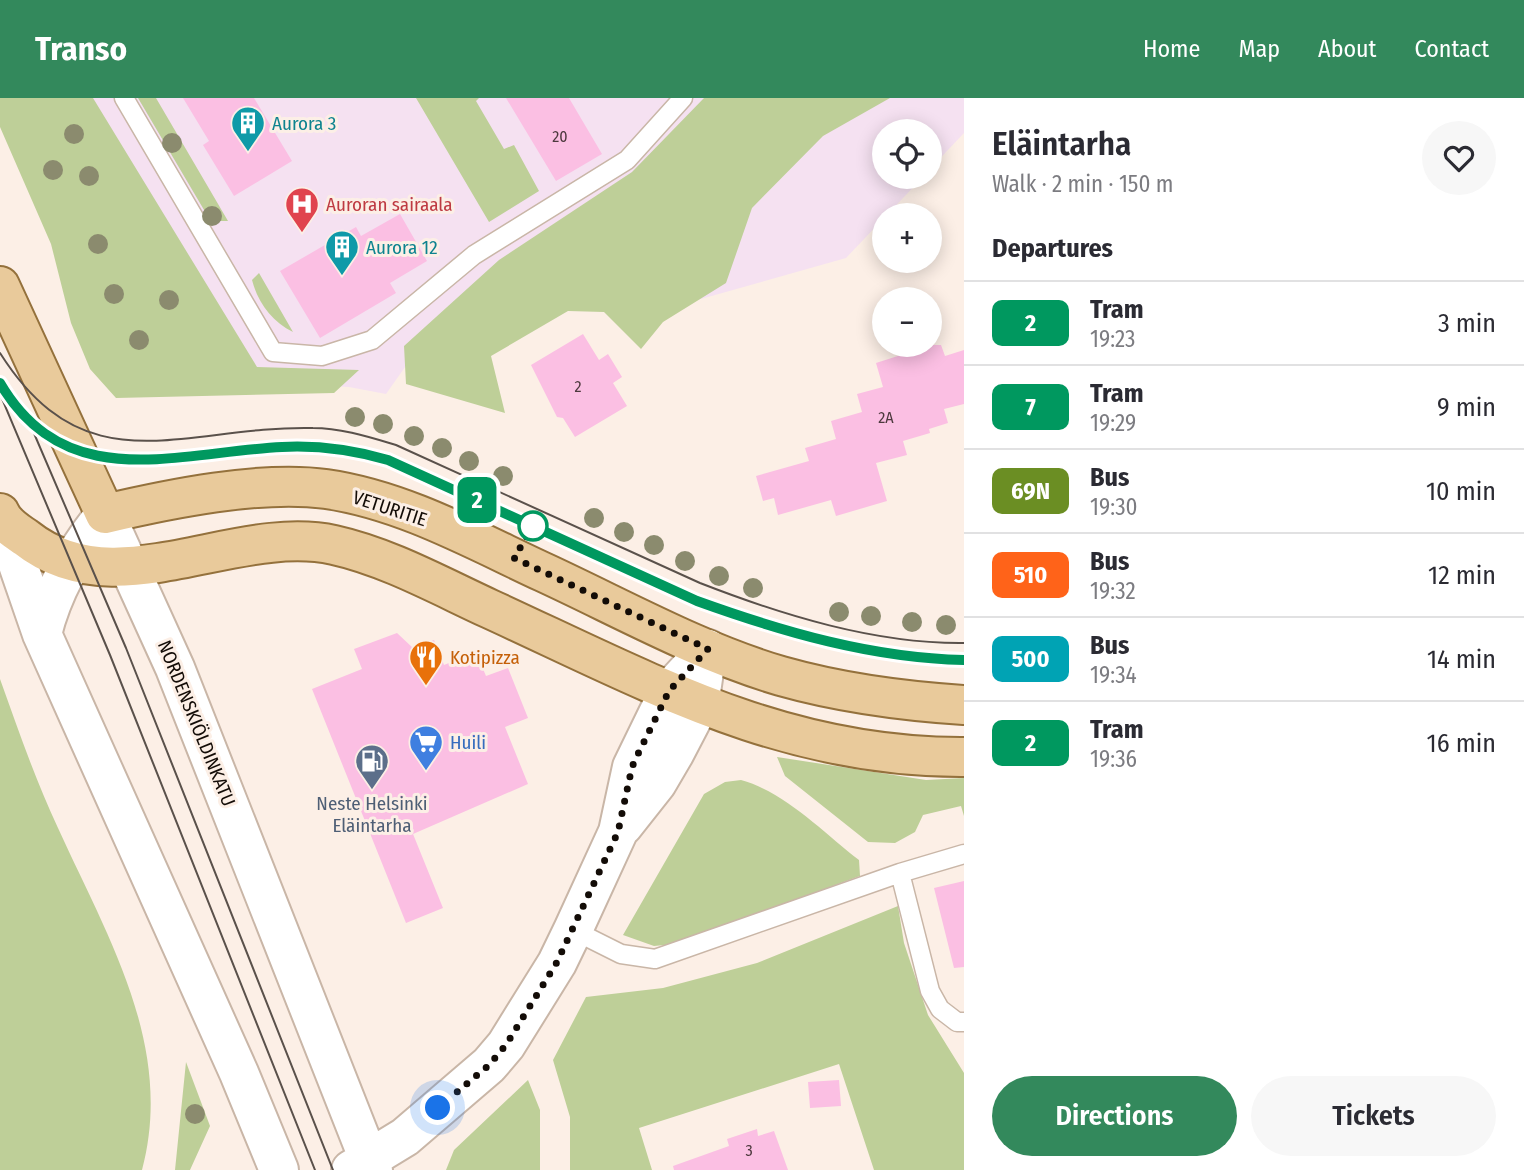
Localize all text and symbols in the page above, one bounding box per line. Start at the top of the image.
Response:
text: Transo [35,29,127,69]
text: Home [1143,35,1200,63]
text: Map [1238,35,1280,63]
text: About [1318,35,1376,63]
text: Contact [1414,35,1489,63]
building icon: Aurora 3 [229,104,267,153]
place label: Aurora 3 [272,112,336,135]
map controls [872,119,942,357]
button: locate [872,119,942,189]
button: heart [1422,121,1496,195]
text: Eläintarha [992,124,1131,164]
house number: 20 [552,127,568,146]
text: Walk · 2 min · 150 m [992,170,1174,198]
hospital icon: Auroran sairaala [283,185,321,234]
place label: Auroran sairaala [326,193,453,216]
button: + [872,203,942,273]
building icon: Aurora 12 [323,228,361,277]
text: Departures [992,233,1113,264]
place label: Aurora 12 [366,236,438,259]
button: − [872,287,942,357]
text: Tram [1090,294,1143,325]
text: 3 min [1438,308,1496,339]
text: 2 [1025,309,1036,337]
text: 19:23 [1090,325,1136,353]
house number: 2 [574,377,582,396]
text: Tram [1090,378,1143,409]
text: 9 min [1437,392,1496,423]
text: 7 [1025,393,1036,421]
house number: 2A [878,408,894,427]
text: 19:29 [1090,409,1136,437]
text: Bus [1090,462,1129,493]
text: 10 min [1426,476,1496,507]
line badge: 2 [454,477,500,523]
text: 69N [1011,477,1050,505]
street label: VETURITIE [350,486,430,531]
text: 2 [471,486,483,514]
text: 19:30 [1090,493,1138,521]
unlabelled marker [518,511,548,541]
text: Bus [1090,546,1129,577]
text: 12 min [1428,560,1496,591]
text: 510 [1014,561,1047,589]
text: 19:32 [1090,577,1136,605]
text: Bus [1090,630,1129,661]
street label: NORDENSKIÖLDINKATU [153,637,240,809]
restaurant icon: Kotipizza [407,638,445,687]
text: 14 min [1427,644,1496,675]
text: 500 [1012,645,1050,673]
place label: Kotipizza [450,646,520,669]
text: 19:34 [1090,661,1137,689]
text: Tram [1090,714,1143,745]
supermarket icon: Huili [407,723,445,772]
text: 16 min [1427,728,1496,759]
text: 2 [1025,729,1036,757]
place label: Huili [450,731,486,754]
fuel station icon: Neste Helsinki Eläintarha [353,742,391,791]
text: 19:36 [1090,745,1137,773]
place label: Neste Helsinki Eläintarha [316,792,428,837]
button: Directions [992,1076,1237,1156]
button: Tickets [1251,1076,1496,1156]
your location [420,1090,455,1125]
house number: 3 [745,1141,753,1160]

